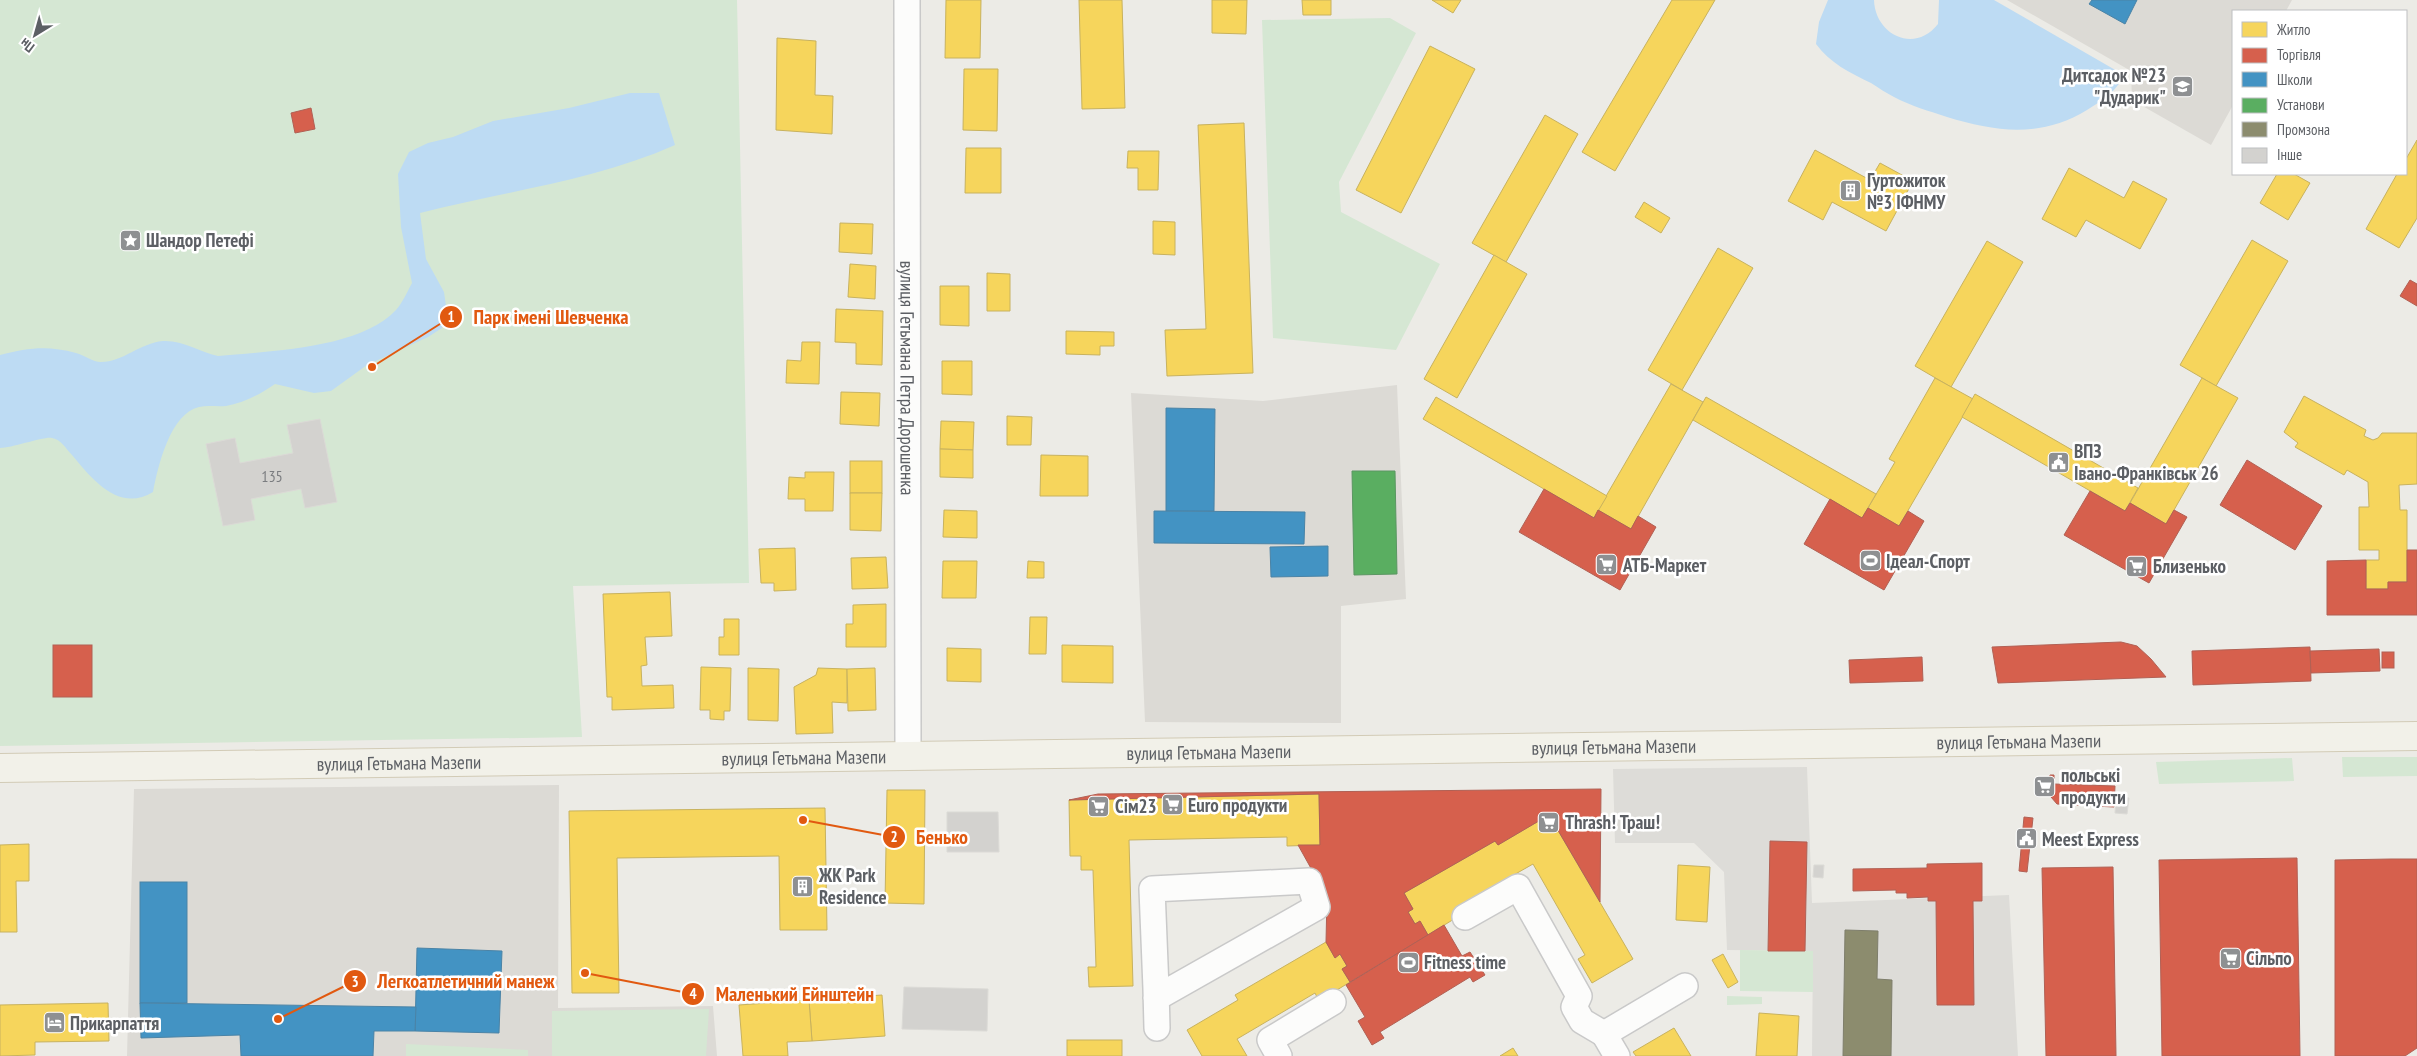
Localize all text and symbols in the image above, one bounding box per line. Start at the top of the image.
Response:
north arrow [10,10,60,60]
legend [2232,10,2407,175]
text: Житло [2276,20,2311,39]
text: Пн [16,34,38,57]
text: Торгівля [2277,45,2321,64]
place label: Дитсадок №23 "Дударик" [2062,63,2166,109]
text: Школи [2277,70,2312,89]
school or university icon: Дитсадок №23 "Дударик" [2170,74,2194,98]
text: Установи [2277,95,2325,114]
text: Промзона [2277,120,2330,139]
text: Інше [2277,145,2302,164]
place label: Гуртожиток №3 ІФНМУ [1867,168,1946,214]
building icon: Гуртожиток №3 ІФНМУ [1839,179,1863,203]
place icon: Шандор Петефі [118,228,142,252]
place label: Шандор Петефі [146,228,254,252]
street label: вулиця Гетьмана Петра Дорошенка [895,261,920,495]
callout: Парк імені Шевченка [439,300,639,335]
text: Парк імені Шевченка [474,304,628,330]
text: 1 [447,307,455,326]
place label: ВПЗ Івано-Франківськ 26 [2074,439,2219,485]
public building icon: ВПЗ Івано-Франківськ 26 [2046,450,2070,474]
house number: 135 [261,466,283,486]
sports icon: Ідеал-Спорт [1858,549,1882,573]
place label: Ідеал-Спорт [1886,549,1970,573]
supermarket icon: АТБ-Маркет [1595,553,1619,577]
place label: АТБ-Маркет [1622,553,1707,577]
supermarket icon: Близенько [2125,554,2149,578]
place label: Близенько [2153,554,2226,578]
street label: вулиця Гетьмана Мазепи [1936,728,2101,754]
street label: вулиця Гетьмана Мазепи [1531,734,1696,760]
street label: вулиця Гетьмана Мазепи [1126,739,1291,765]
street label: вулиця Гетьмана Мазепи [721,744,887,770]
street label: вулиця Гетьмана Мазепи [316,750,482,776]
place label: польські продукти [2061,763,2126,809]
supermarket icon: польські продукти [2033,774,2057,798]
supermarket icon: Euro продукти [1160,793,1184,817]
place label: Euro продукти [1188,793,1287,817]
supermarket icon: Сім23 [1087,794,1111,818]
place label: Сім23 [1115,794,1157,818]
supermarket icon: Thrash! Траш! [1537,810,1561,834]
place label: Thrash! Траш! [1565,810,1660,834]
callout: Бенько [881,819,978,854]
text: Бенько [916,824,968,850]
text: 2 [890,827,898,846]
public building icon: Meest Express [2014,827,2038,851]
place label: Meest Express [2042,827,2139,851]
place label: ЖК Park Residence [818,863,887,909]
building icon: ЖК Park Residence [791,874,815,898]
supermarket icon: Сільпо [2218,946,2242,970]
place label: Сільпо [2246,946,2292,970]
sports icon: Fitness time [1396,950,1420,974]
place label: Fitness time [1424,950,1506,974]
callout: Легкоатлетичний манеж [342,964,565,999]
text: Легкоатлетичний манеж [376,968,555,994]
text: 3 [351,972,359,991]
callout: Маленький Ейнштейн [681,977,884,1012]
text: Маленький Ейнштейн [716,981,874,1007]
text: 4 [689,984,697,1003]
hotel icon: Прикарпаття [42,1011,66,1035]
place label: Прикарпаття [70,1011,159,1035]

